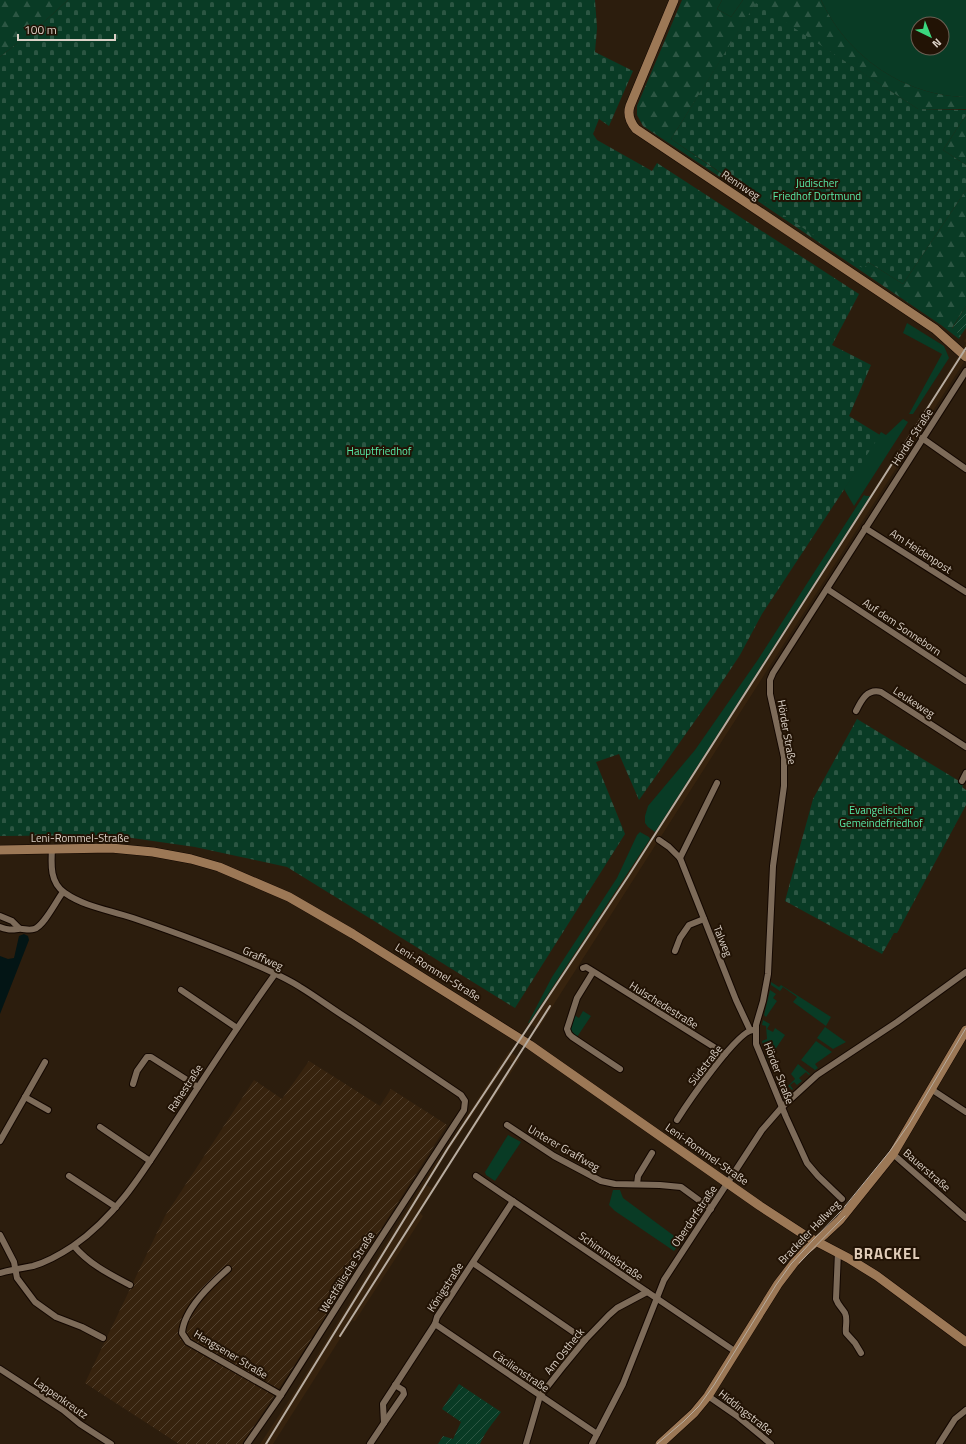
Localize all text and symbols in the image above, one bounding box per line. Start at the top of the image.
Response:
scale bar [18,16,115,42]
north arrow [910,16,950,56]
text: 100 m [24,20,57,39]
text: N [929,35,945,52]
street label: Rennweg [718,166,764,204]
park label: Jüdischer Friedhof Dortmund [773,175,861,204]
street label: Hörder Straße [887,405,937,469]
park label: Hauptfriedhof [347,443,412,459]
street label: Am Heidenpost [887,525,955,577]
street label: Auf dem Sonneborn [859,595,945,659]
street label: Leukeweg [890,683,938,722]
street label: Hörder Straße [773,698,801,766]
park label: Evangelischer Gemeindefriedhof [839,802,923,831]
street label: Leni-Rommel-Straße [31,830,130,846]
street label: Talweg [710,923,737,959]
street label: Leni-Rommel-Straße [392,939,484,1005]
street label: Graffweg [240,942,286,974]
street label: Hulschedestraße [626,977,702,1033]
street label: Hörder Straße [760,1040,798,1107]
street label: Südstraße [684,1041,726,1089]
street label: Rahestraße [164,1061,207,1115]
street label: Leni-Rommel-Straße [662,1119,752,1189]
street label: Unterer Graffweg [525,1121,603,1175]
street label: Bauerstraße [900,1145,954,1195]
street label: Oberdorfstraße [667,1182,721,1250]
street label: Brackeler Hellweg [774,1196,844,1268]
street label: Westfälische Straße [316,1228,379,1316]
street label: Schimmelstraße [575,1228,647,1285]
district label: BRACKEL [854,1242,920,1265]
street label: Königstraße [423,1259,467,1315]
street label: Am Ostheck [540,1324,588,1378]
street label: Hengsener Straße [191,1326,271,1383]
street label: Cäcilienstraße [489,1346,553,1396]
street label: Lappenkreutz [31,1373,91,1423]
street label: Hiddingstraße [715,1385,777,1439]

